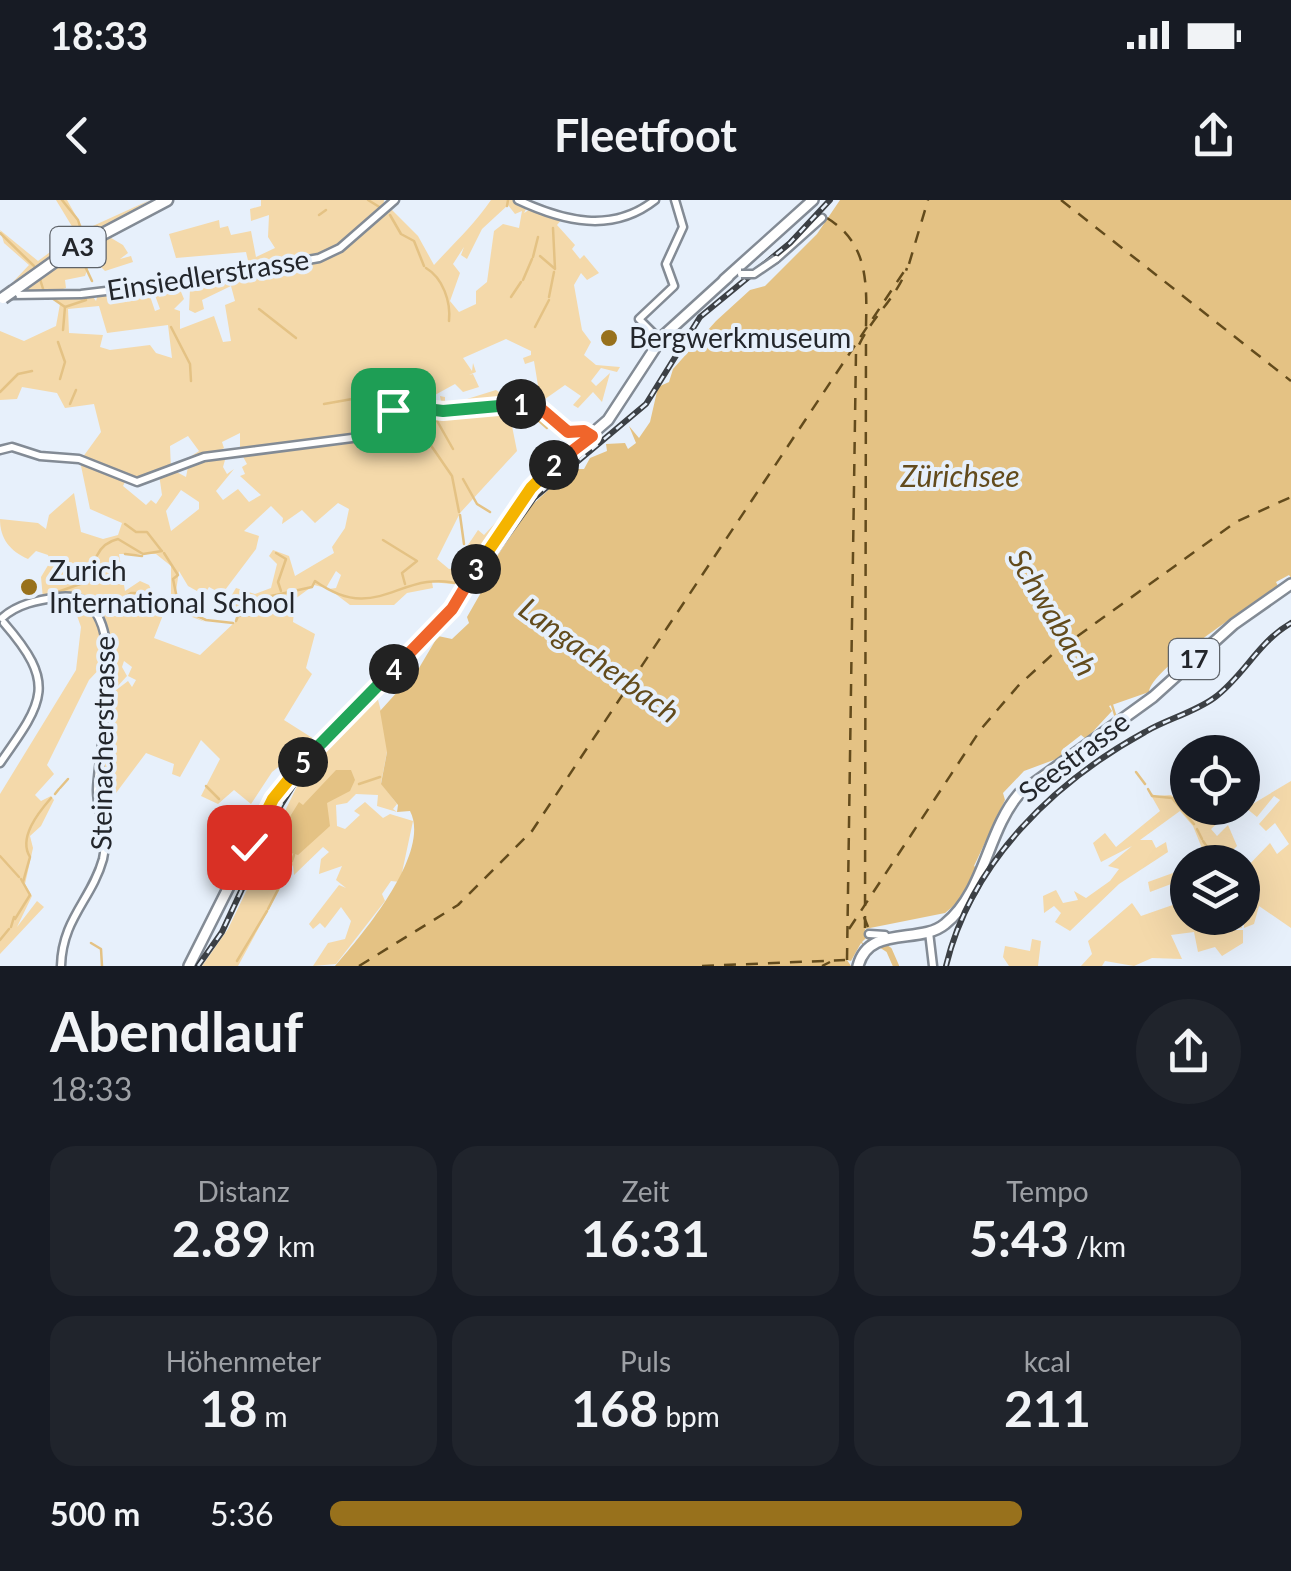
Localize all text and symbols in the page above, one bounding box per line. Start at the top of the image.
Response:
text: 18:33 [50,12,148,58]
icon: back [50,108,105,163]
text: Fleetfoot [554,108,737,162]
icon: share [1186,108,1241,163]
road number: A3 [50,227,106,267]
street label: Einsiedlerstrasse [104,241,311,307]
place label: Bergwerkmuseum [629,320,851,354]
marker: Bergwerkmuseum [598,327,620,349]
pin [351,368,436,453]
pin: 1 [496,379,546,429]
icon: arrive [366,383,421,438]
text: 1 [513,387,529,421]
pin: 2 [529,440,579,490]
text: 2 [546,448,562,482]
water label: Zürichsee [899,457,1020,493]
water label: Schwabach [1002,542,1106,682]
pin: 3 [451,544,501,594]
text: 3 [468,552,484,586]
place label: Zurich International School [49,553,295,619]
marker: Zurich International School [18,576,40,598]
water label: Langacherbach [513,589,687,730]
street label: Steinacherstrasse [83,635,121,851]
road number: 17 [1169,639,1219,679]
pin: 4 [369,644,419,694]
text: 4 [386,652,402,686]
street label: Seestrasse [1011,704,1135,809]
map controls [1170,735,1260,935]
button: locate [1170,735,1260,825]
pin: 5 [278,737,328,787]
text: 5 [295,745,311,779]
pin [207,805,292,890]
icon: check [222,820,277,875]
button: layers [1170,845,1260,935]
text: Abendlauf [50,998,303,1064]
button: share [1136,999,1241,1104]
text: 18:33 [50,1069,132,1108]
text: Distanz [197,1174,290,1208]
text: Zeit [622,1174,669,1208]
text: Tempo [1006,1174,1089,1208]
text: 2.89 [172,1208,271,1268]
text: 16:31 [581,1208,710,1268]
text: 5:43 [969,1208,1069,1268]
text: km [271,1229,315,1263]
text: /km [1069,1229,1126,1263]
text: Höhenmeter [166,1344,321,1378]
text: Puls [620,1344,671,1378]
text: kcal [1024,1344,1071,1378]
text: 18 [199,1378,257,1438]
text: 168 [571,1378,658,1438]
text: 211 [1004,1378,1091,1438]
text: m [257,1399,288,1433]
text: bpm [658,1399,720,1433]
text: 500 m [50,1494,140,1533]
text: 5:36 [210,1494,274,1533]

